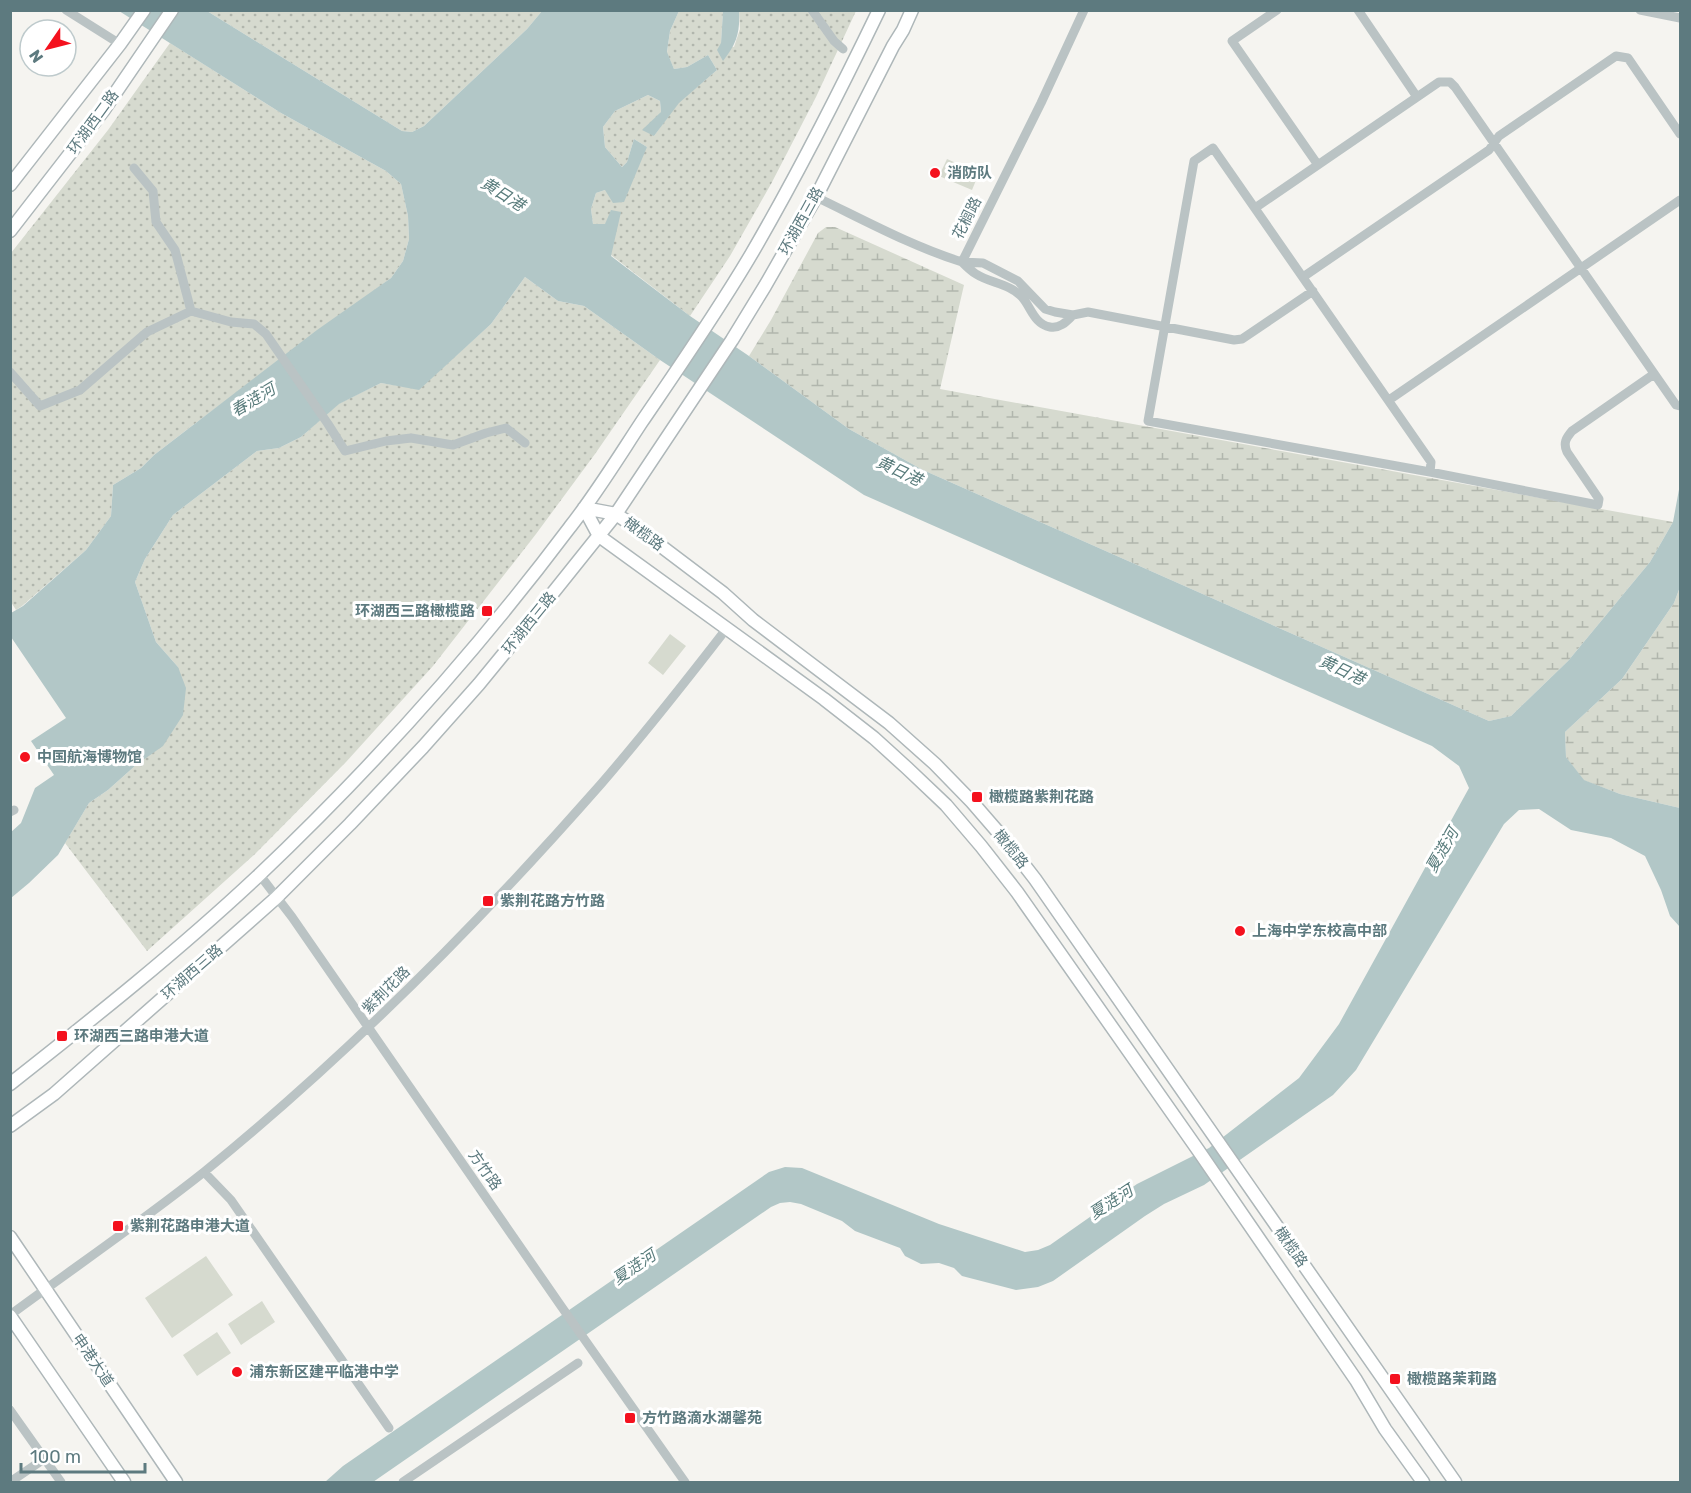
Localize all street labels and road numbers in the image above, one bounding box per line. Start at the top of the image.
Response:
street label: 环湖西二路 [64,86,122,158]
street label: 环湖西三路 [775,184,827,258]
street label: 花榈路 [949,194,985,242]
street label: 橄榄路 [621,513,667,555]
street label: 环湖西三路 [498,588,560,658]
street label: 橄榄路 [990,826,1032,872]
street label: 环湖西三路 [158,941,226,1003]
street label: 紫荆花路 [358,962,414,1018]
street label: 方竹路 [465,1146,505,1194]
street label: 橄榄路 [1271,1223,1311,1271]
street label: 申港大道 [69,1330,117,1390]

